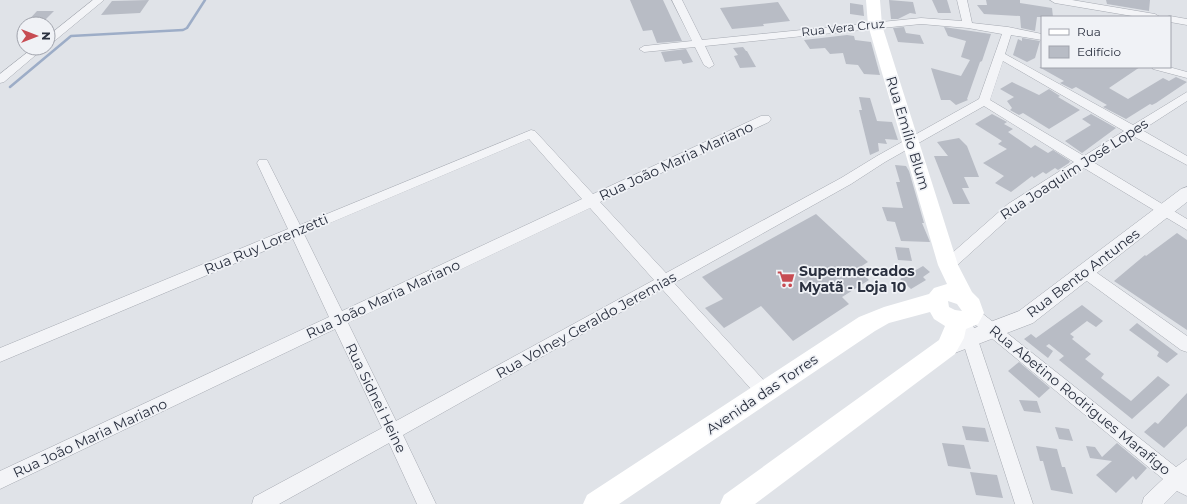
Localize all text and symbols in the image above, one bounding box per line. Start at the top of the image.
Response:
north arrow [16,16,56,56]
street label: Rua Vera Cruz [800,16,886,39]
legend [1041,16,1171,68]
text: Rua [1077,24,1101,39]
text: N [39,32,53,40]
text: Edifício [1077,44,1121,59]
street label: Rua Emílio Blum [882,74,934,192]
street label: Rua Joaquim José Lopes [997,114,1152,224]
street label: Rua João Maria Mariano [596,117,756,205]
street label: Rua Ruy Lorenzetti [201,210,331,278]
street label: Rua Bento Antunes [1023,224,1143,321]
street label: Rua João Maria Mariano [303,255,463,343]
place label: Supermercados Myatã - Loja 10 [799,262,915,296]
street label: Rua Volney Geraldo Jeremias [493,268,679,382]
supermarket icon: Supermercados Myatã - Loja 10 [776,269,796,289]
street label: Rua Abetino Rodrigues Marafigo [986,321,1175,479]
street label: Rua Sidnei Heine [342,340,410,456]
street label: Avenida das Torres [703,350,821,438]
street label: Rua João Maria Mariano [10,394,170,482]

